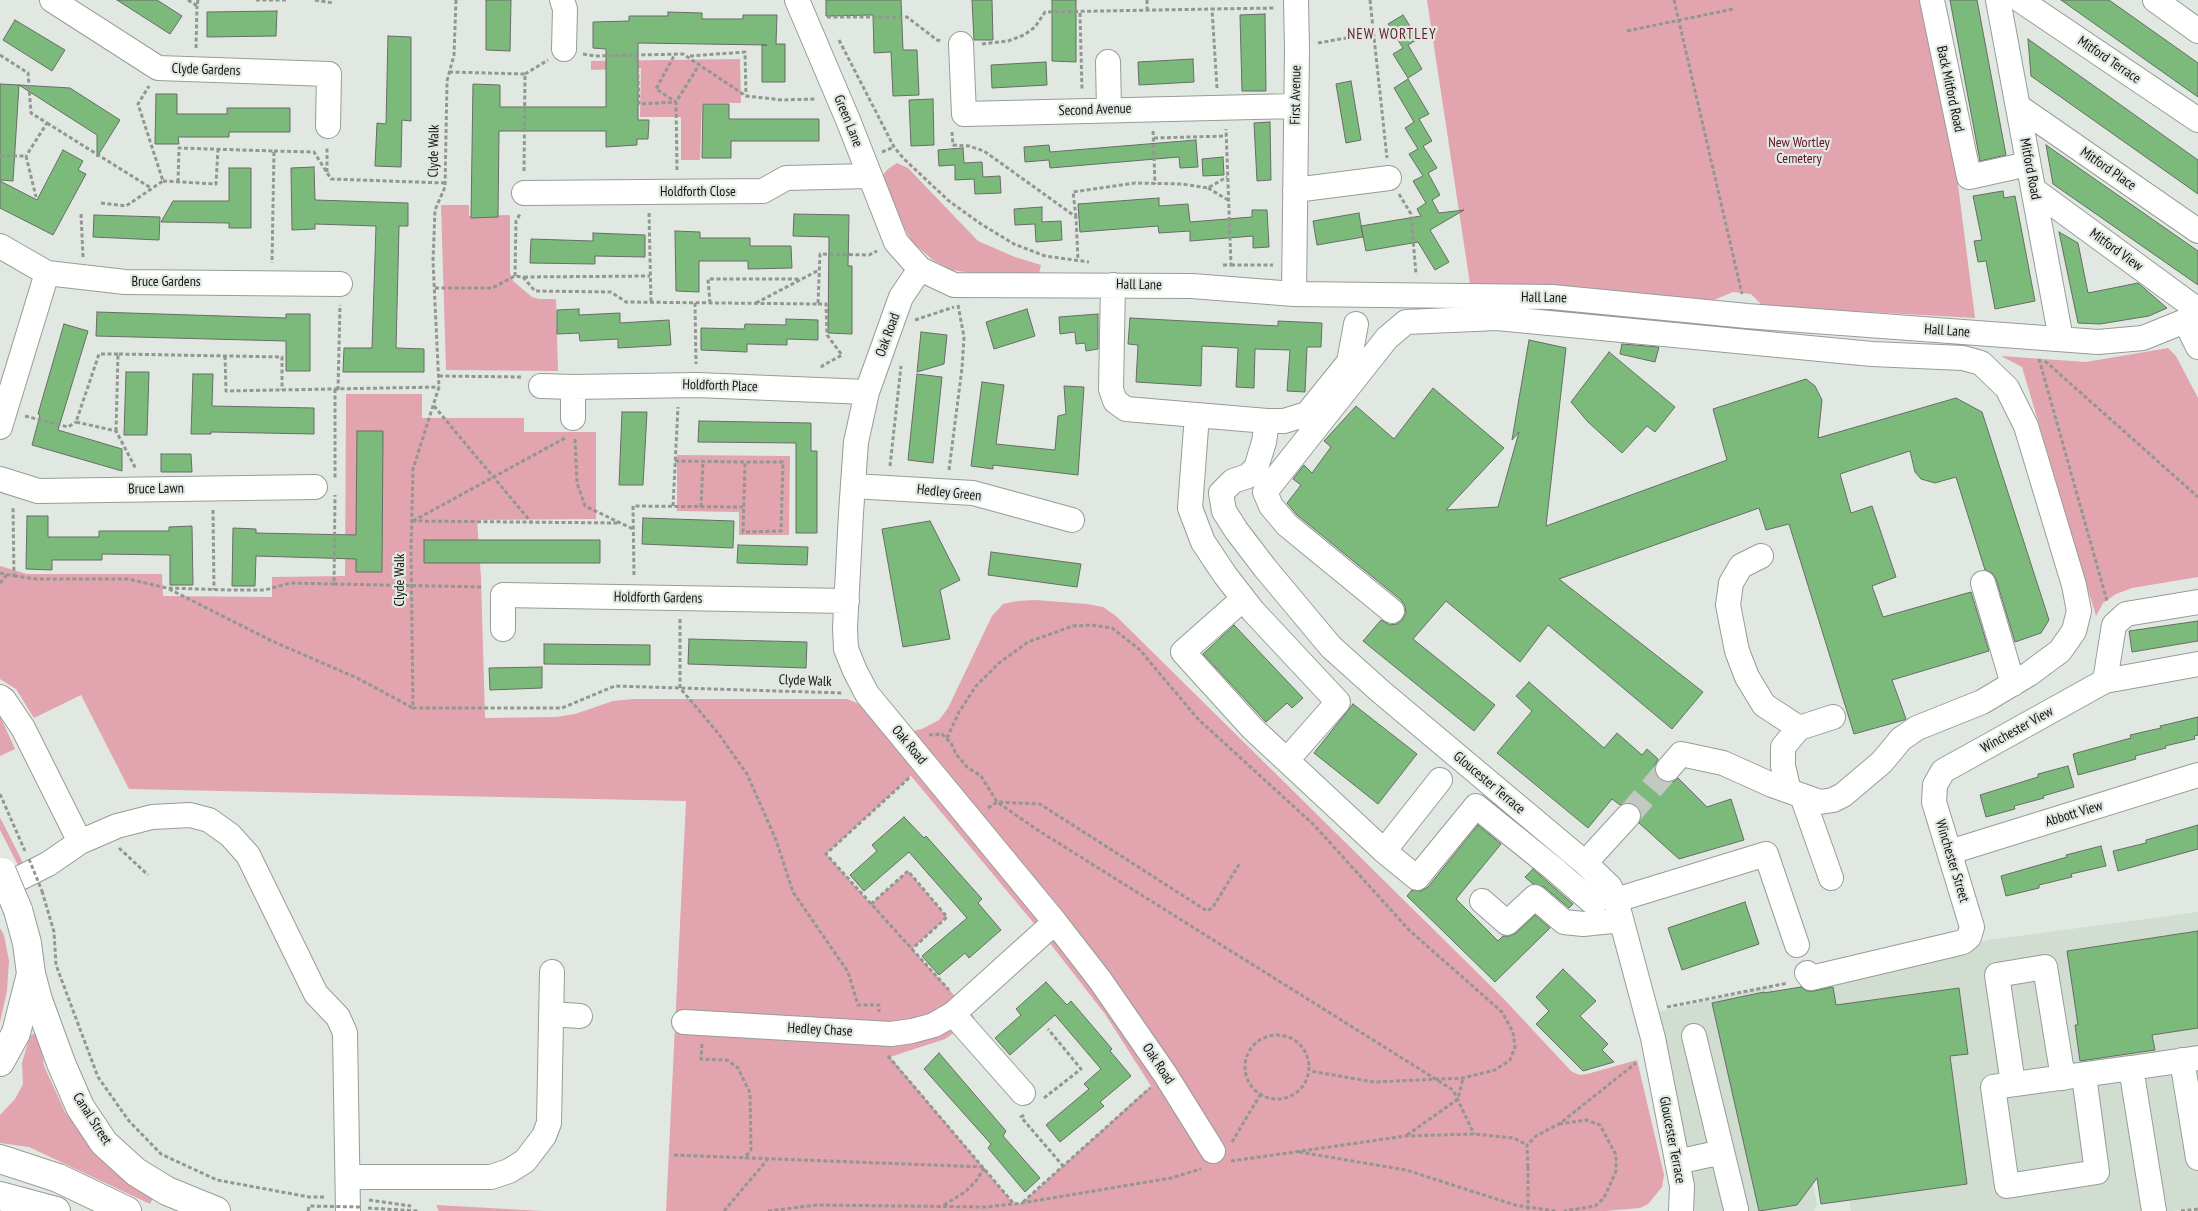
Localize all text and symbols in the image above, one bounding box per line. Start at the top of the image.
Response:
district label: NEW WORTLEY [1346,26,1438,44]
street label: Mitford Terrace [2074,33,2144,87]
street label: Back Mitford Road [1933,44,1967,134]
street label: Clyde Gardens [171,60,241,80]
street label: First Avenue [1287,65,1305,125]
street label: Green Lane [830,93,866,149]
street label: Second Avenue [1058,100,1132,120]
street label: Clyde Walk [425,124,443,178]
park label: New Wortley Cemetery [1768,135,1830,168]
street label: Mitford Road [2016,137,2044,201]
street label: Mitford Place [2077,144,2139,194]
street label: Holdforth Close [660,184,736,200]
street label: Mitford View [2086,225,2146,275]
street label: Bruce Gardens [131,274,201,290]
street label: Hall Lane [1116,276,1162,294]
street label: Hall Lane [1521,289,1567,307]
street label: Oak Road [872,311,904,359]
street label: Hall Lane [1924,321,1970,341]
street label: Holdforth Place [682,376,758,396]
street label: Bruce Lawn [128,480,184,498]
street label: Hedley Green [916,481,982,505]
street label: Clyde Walk [392,554,408,606]
street label: Holdforth Gardens [614,589,702,607]
street label: Clyde Walk [778,672,832,690]
street label: Winchester View [1978,703,2056,757]
street label: Oak Road [888,722,930,768]
street label: Gloucester Terrace [1450,748,1528,818]
street label: Abbott View [2043,797,2105,831]
street label: Winchester Street [1931,818,1973,904]
street label: Hedley Chase [787,1020,853,1040]
street label: Oak Road [1138,1040,1178,1088]
street label: Canal Street [69,1090,115,1148]
street label: Gloucester Terrace [1655,1095,1689,1185]

